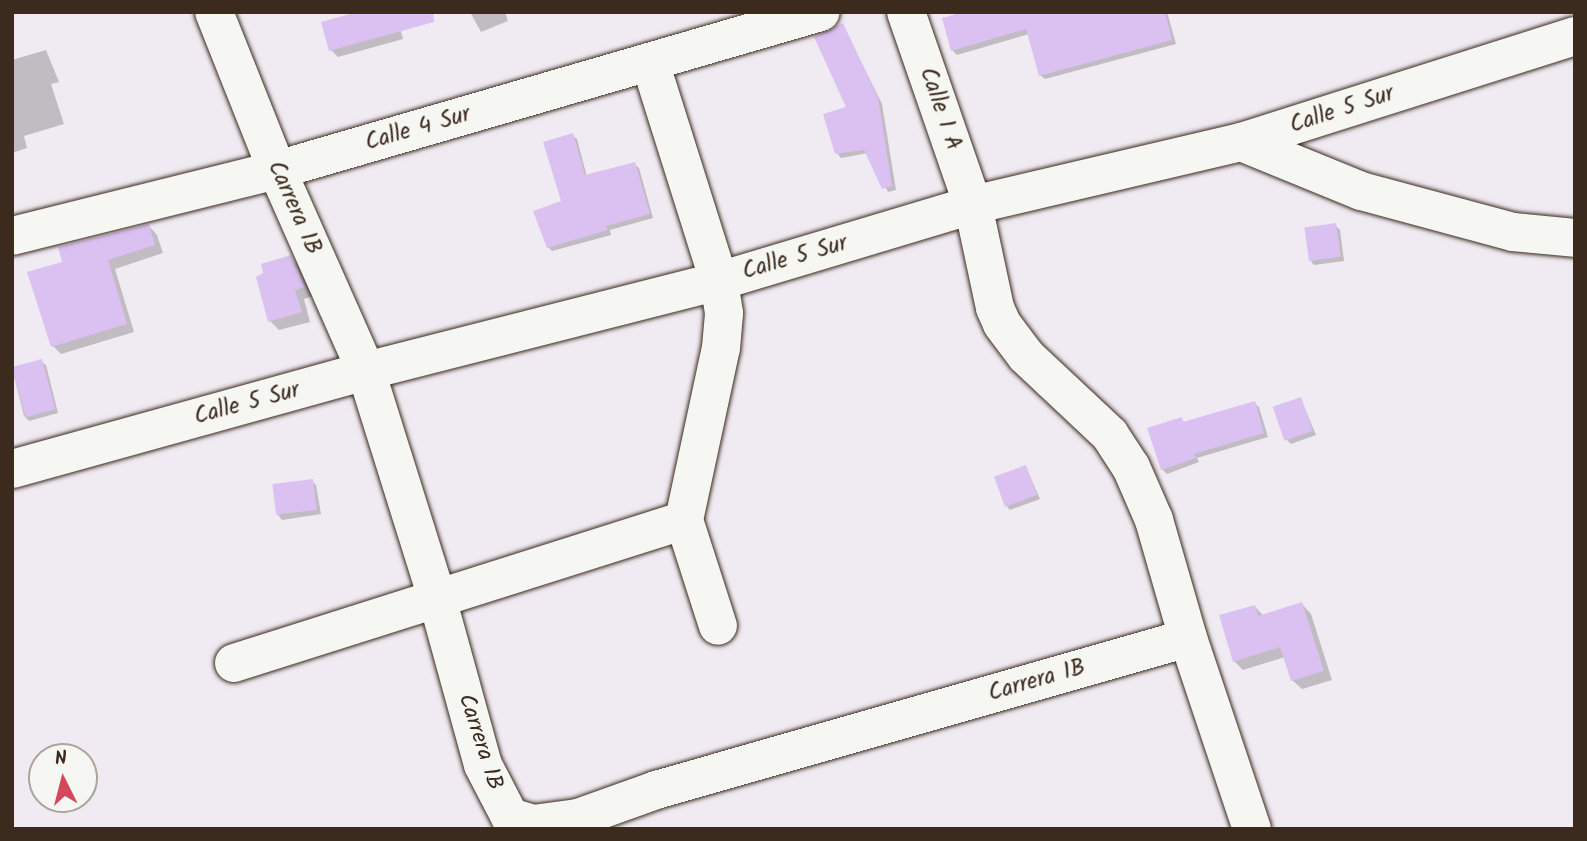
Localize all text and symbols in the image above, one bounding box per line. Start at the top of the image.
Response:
street label: Calle 1 A [913,64,967,154]
street label: Calle 5 Sur [1286,80,1398,140]
street label: Calle 4 Sur [362,101,474,157]
street label: Carrera 1B [261,157,327,259]
street label: Calle 5 Sur [739,230,851,286]
street label: Calle 5 Sur [191,377,303,431]
street label: Carrera 1B [985,654,1089,708]
street label: Carrera 1B [451,690,509,794]
north arrow [28,743,98,813]
text: N [53,744,69,775]

